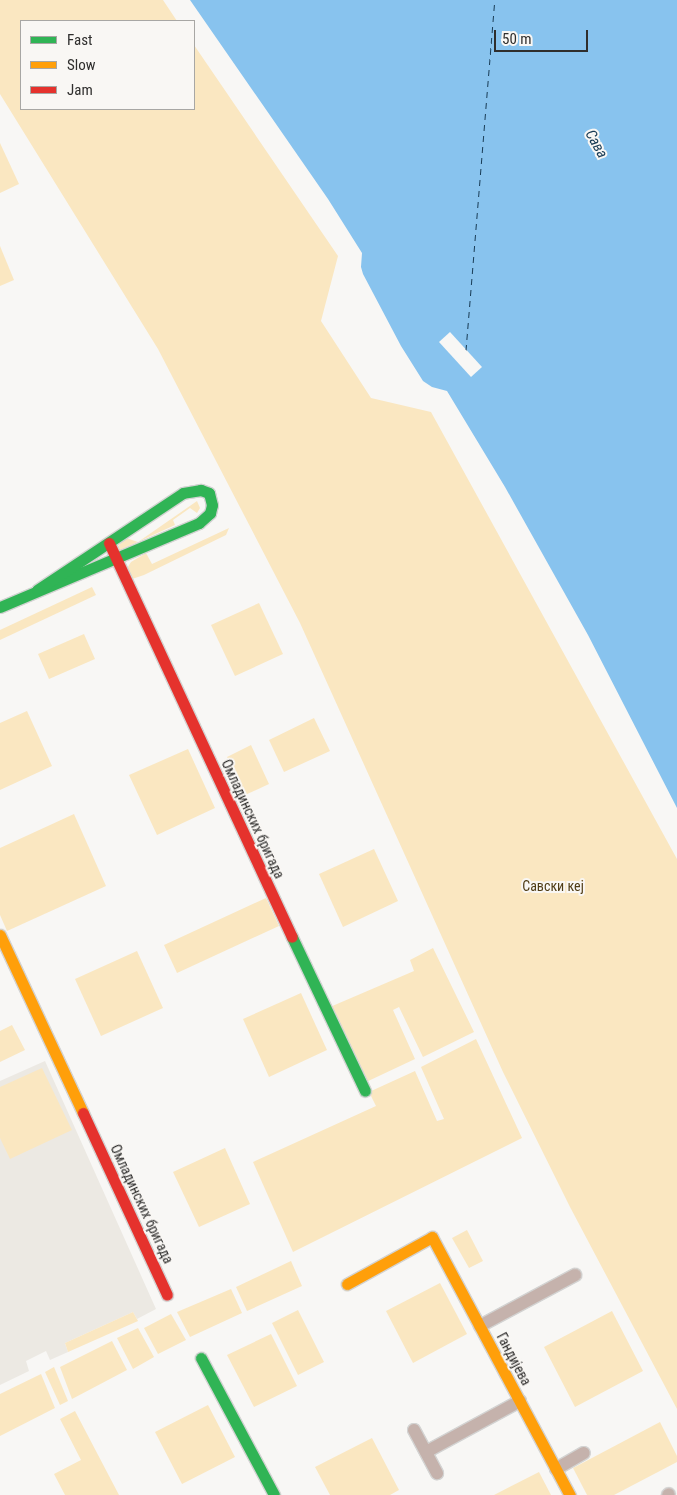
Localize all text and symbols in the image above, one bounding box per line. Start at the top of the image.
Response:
legend [20,20,195,110]
scale bar [497,20,591,52]
text: 50 m [502,30,532,48]
text: Fast [67,31,92,49]
text: Slow [67,56,96,74]
text: Jam [67,81,93,99]
water label: Сава [581,127,611,161]
street label: Омладинских бригада [218,757,288,881]
park label: Савски кеј [522,878,584,894]
street label: Омладинских бригада [107,1142,177,1266]
street label: Гандијева [493,1330,535,1388]

